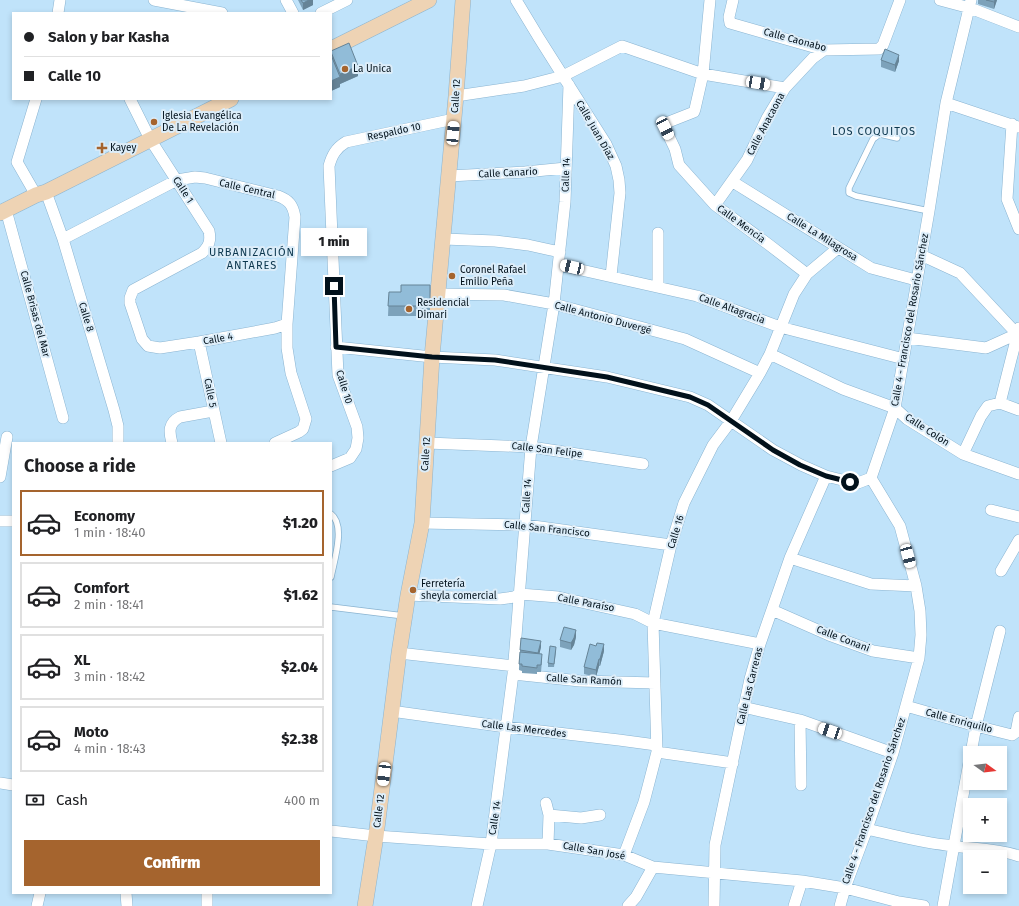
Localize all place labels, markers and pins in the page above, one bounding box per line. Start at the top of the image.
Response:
place label: La Unica [353,63,391,75]
marker: La Unica [340,64,350,74]
place label: Iglesia Evangélica De La Revelación [162,110,242,134]
marker: Iglesia Evangélica De La Revelación [149,117,159,127]
place label: Kayey [110,142,136,154]
marker: Kayey [97,143,107,153]
place label: Coronel Rafael Emilio Peña [460,264,526,288]
marker: Coronel Rafael Emilio Peña [447,271,457,281]
place label: Residencial Dimari [417,297,469,321]
marker: Residencial Dimari [404,304,414,314]
place label: Ferretería sheyla comercial [421,577,497,602]
marker: Ferretería sheyla comercial [408,585,418,595]

